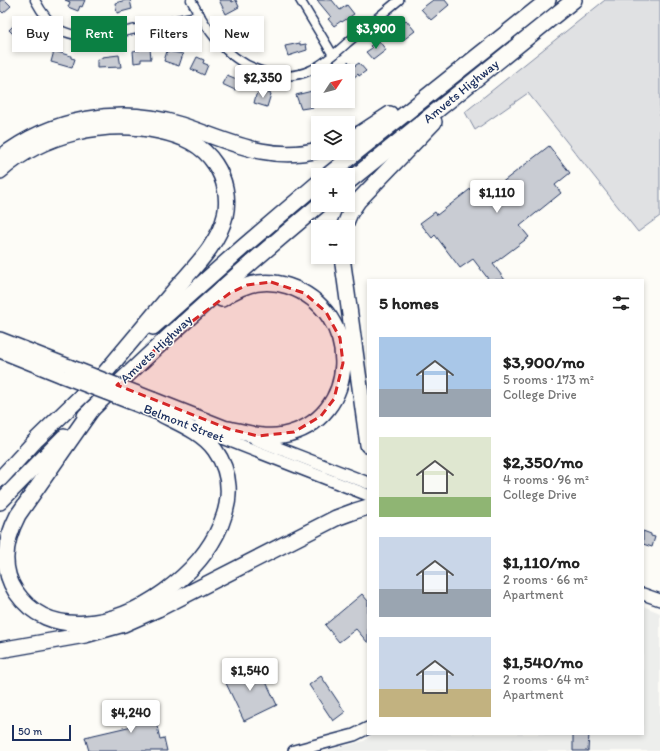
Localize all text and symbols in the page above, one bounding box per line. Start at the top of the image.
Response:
chip: Buy [12,16,63,52]
chip: Rent [71,16,127,52]
chip: Filters [135,16,202,52]
chip: New [210,16,264,52]
pin: $3,900 [343,16,409,50]
text: $3,900 [356,21,396,36]
street label: Amvets Highway [420,56,502,126]
north arrow [311,64,355,108]
map controls [311,64,355,264]
pin: $2,350 [230,65,296,99]
text: $2,350 [244,70,282,85]
button: layers [311,116,355,160]
button: + [311,168,355,212]
pin: $1,110 [464,180,530,214]
text: $1,110 [479,185,515,200]
button: − [311,220,355,264]
icon: filters [610,292,632,314]
text: 5 homes [379,293,439,313]
street label: Amvets Highway [117,312,195,386]
text: $3,900/mo [503,352,585,372]
icon: home [411,353,459,401]
text: 5 rooms · 173 m² [503,372,594,387]
text: College Drive [503,387,577,402]
street label: Belmont Street [142,401,227,445]
text: $2,350/mo [503,452,583,472]
icon: home [411,453,459,501]
text: 4 rooms · 96 m² [503,472,589,487]
text: College Drive [503,487,577,502]
text: $1,110/mo [503,552,580,572]
icon: home [411,553,459,601]
text: 2 rooms · 66 m² [503,572,588,587]
text: Apartment [503,587,564,602]
text: $1,540/mo [503,652,583,672]
icon: home [411,653,459,701]
pin: $1,540 [217,658,283,692]
text: $1,540 [231,663,269,678]
text: 2 rooms · 64 m² [503,672,589,687]
text: Apartment [503,687,564,702]
pin: $4,240 [98,700,164,734]
text: $4,240 [111,705,151,720]
scale bar [12,723,71,742]
text: 50 m [18,725,42,738]

